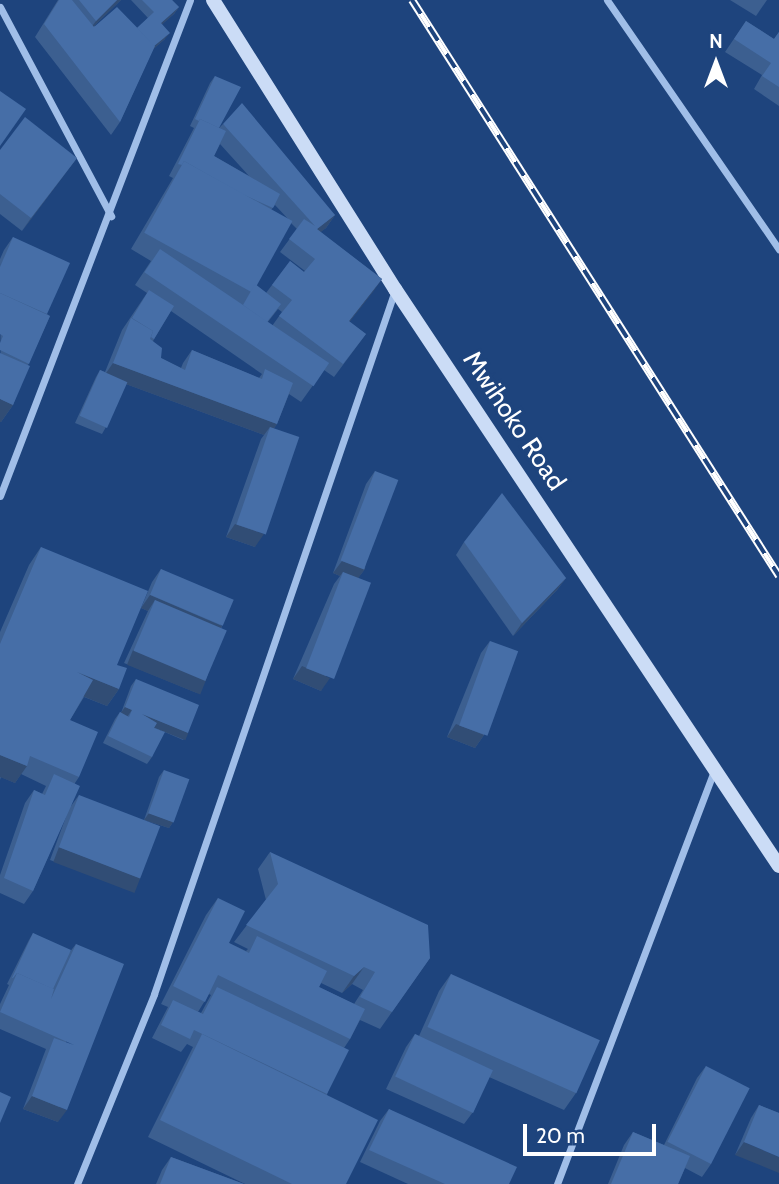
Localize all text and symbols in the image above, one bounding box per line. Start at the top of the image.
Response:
north arrow [681,28,751,98]
text: N [709,30,723,53]
street label: Mwihoko Road [456,346,572,496]
scale bar [527,1110,660,1154]
text: 20 m [536,1123,585,1148]

